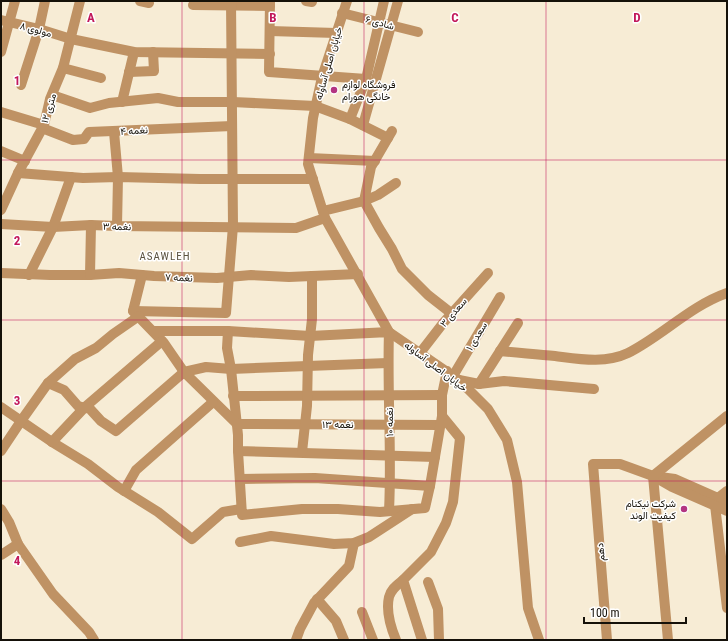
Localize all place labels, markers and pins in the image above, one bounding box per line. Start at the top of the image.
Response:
place label: فروشگاه لوازم خانگی هورام [342,79,396,103]
marker: فروشگاه لوازم خانگی هورام [329,85,339,95]
place label: شرکت نیکنام کیفیت الوند [626,498,677,522]
marker: شرکت نیکنام کیفیت الوند [679,504,689,514]

